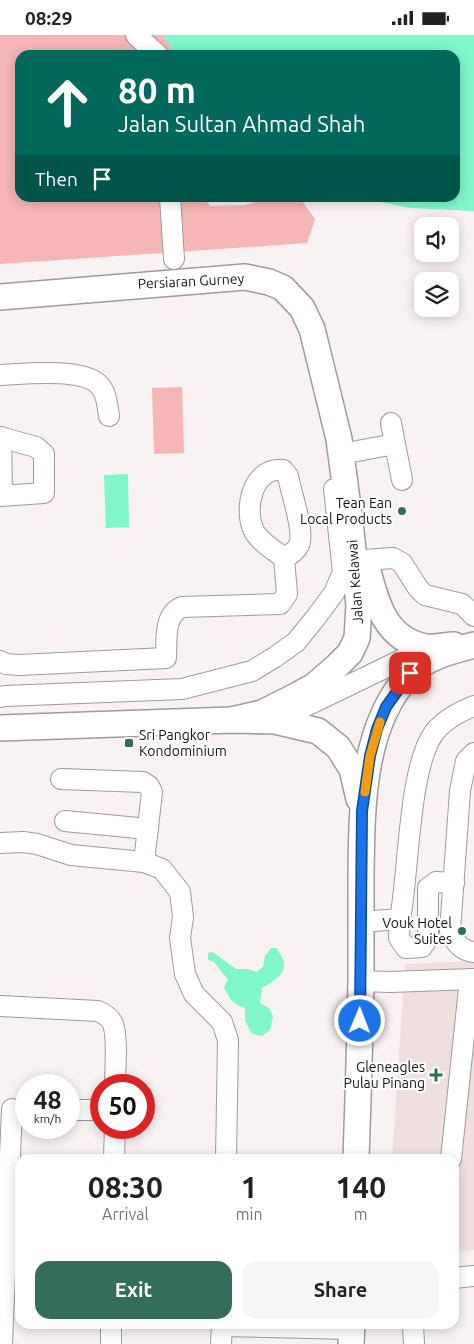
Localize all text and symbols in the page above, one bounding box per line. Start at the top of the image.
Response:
text: 08:29 [25,7,73,29]
icon: ahead [35,70,100,135]
text: 80 m [118,70,196,110]
text: Jalan Sultan Ahmad Shah [118,111,365,136]
icon: arrive [88,165,116,193]
text: Then [35,168,78,190]
map controls [414,217,459,317]
button: sound [414,217,459,262]
street label: Persiaran Gurney [137,270,245,292]
button: layers [414,272,459,317]
place label: Tean Ean Local Products [300,495,392,527]
marker: Tean Ean Local Products [396,505,408,517]
street label: Jalan Kelawai [344,539,366,625]
pin [389,652,431,694]
icon: arrive [396,659,424,687]
place label: Sri Pangkor Kondominium [139,727,227,759]
marker: Sri Pangkor Kondominium [123,737,135,749]
place label: Vouk Hotel Suites [382,915,452,947]
marker: Vouk Hotel Suites [456,925,468,937]
position arrow [333,994,385,1046]
place label: Gleneagles Pulau Pinang [344,1059,425,1091]
marker: Gleneagles Pulau Pinang [429,1068,443,1082]
speed limit sign: 50 [90,1074,155,1139]
text: 48 [33,1086,62,1114]
text: km/h [34,1112,61,1125]
text: 08:30 [88,1170,163,1204]
text: 1 [241,1170,258,1204]
text: 140 [335,1170,386,1204]
text: Arrival [102,1205,149,1223]
text: min [236,1205,263,1223]
text: m [354,1205,368,1223]
button: Exit [35,1261,232,1319]
button: Share [242,1261,439,1319]

